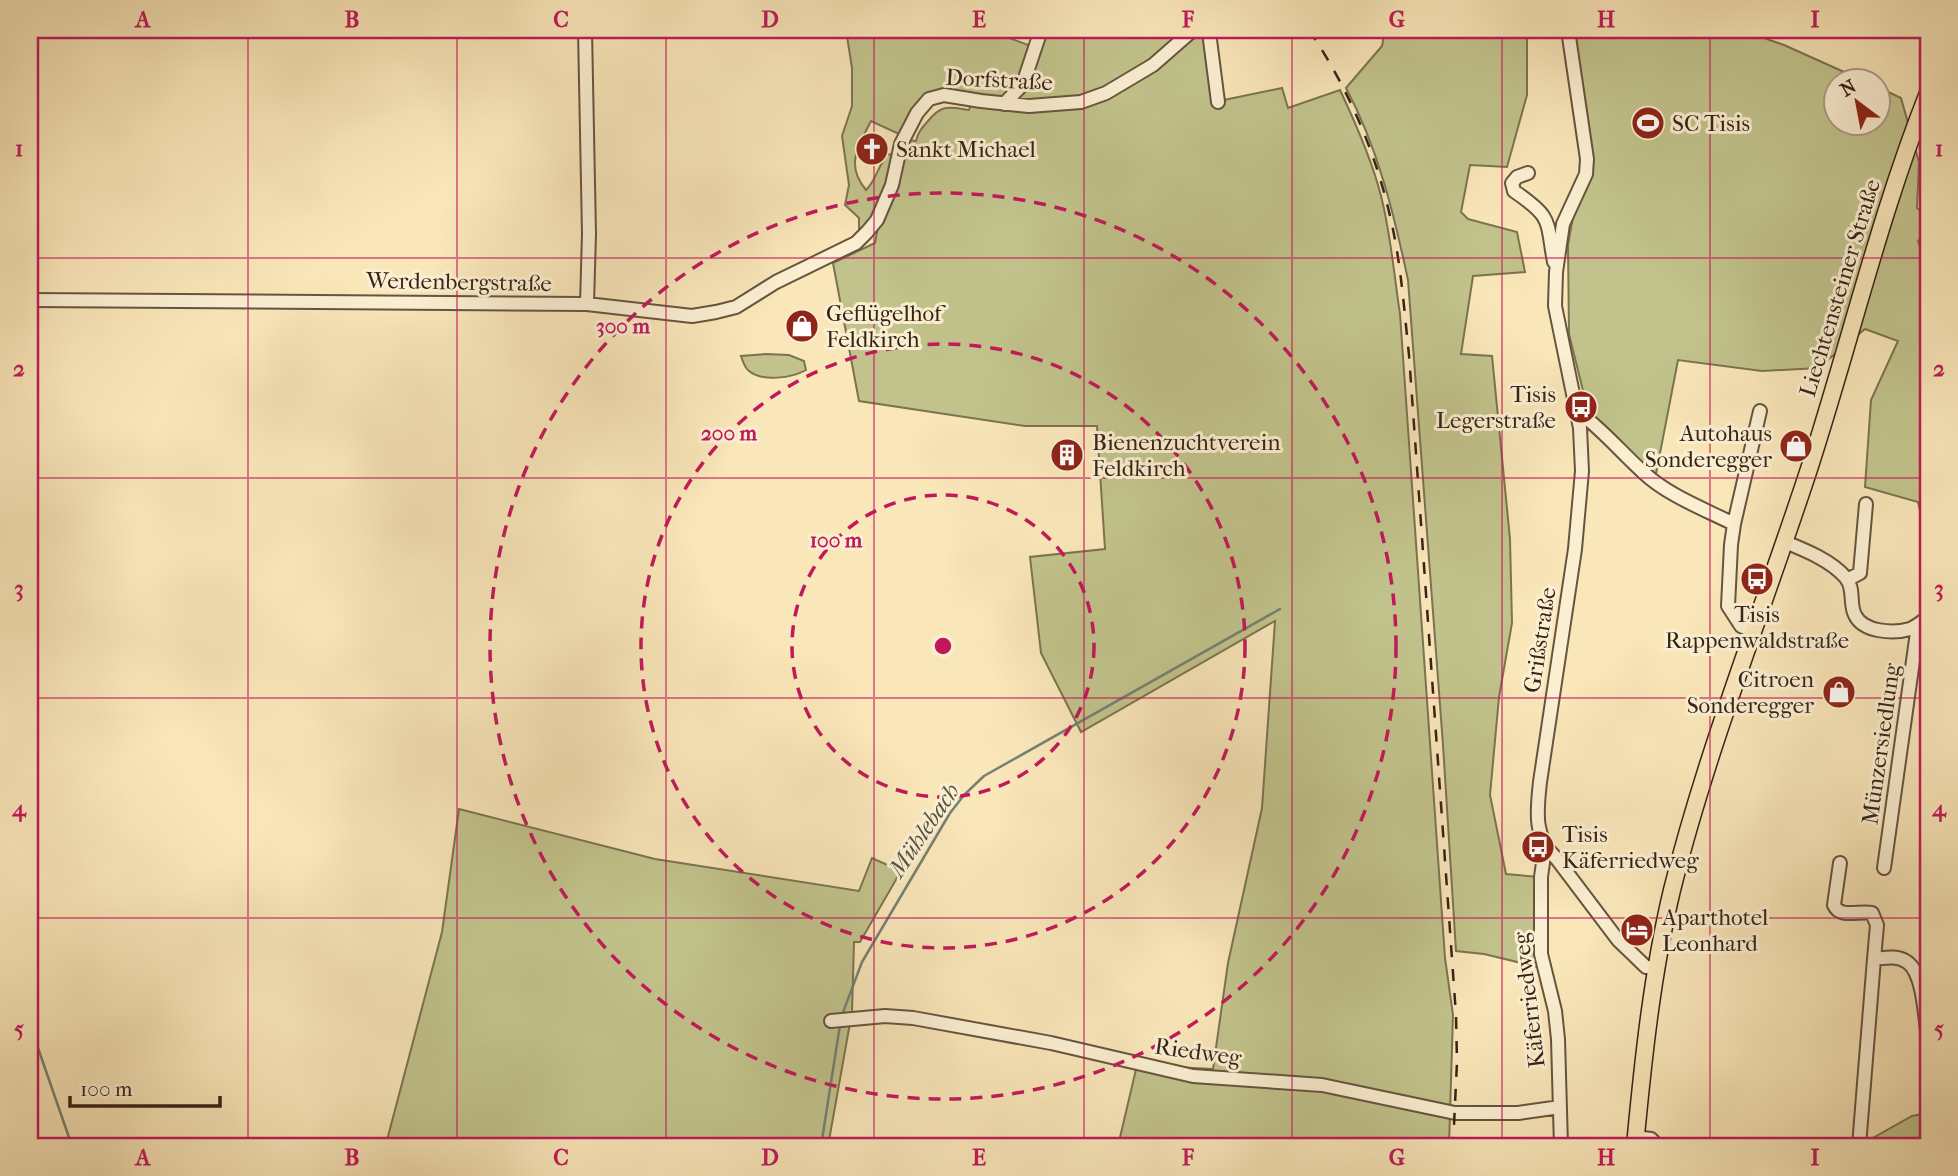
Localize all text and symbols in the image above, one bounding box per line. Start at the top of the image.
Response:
text: A [134,6,152,33]
text: B [345,6,360,33]
text: C [553,6,569,33]
text: D [761,6,779,33]
text: E [972,6,986,33]
text: F [1181,6,1195,33]
text: G [1389,6,1405,33]
text: H [1597,6,1615,33]
text: I [1811,6,1820,33]
street label: Dorfstraße [945,64,1053,96]
north arrow [1822,66,1892,136]
text: N [1837,75,1861,102]
sports icon: SC Tisis [1629,104,1667,142]
place label: SC Tisis [1672,110,1750,137]
church icon: Sankt Michael [853,130,891,168]
text: 1 [15,135,23,162]
text: 1 [1935,135,1943,162]
place label: Sankt Michael [896,136,1036,163]
street label: Liechtensteiner Straße [1794,176,1886,400]
street label: Werdenbergstraße [365,267,552,297]
place label: Geflügelhof Feldkirch [826,300,946,353]
shop icon: Geflügelhof Feldkirch [783,307,821,345]
text: 300 m [596,314,650,338]
text: 2 [13,355,25,382]
text: 2 [1933,355,1945,382]
place label: Tisis Legerstraße [1436,381,1556,434]
bus stop icon: Tisis Legerstraße [1562,388,1600,426]
place label: Autohaus Sonderegger [1645,420,1772,473]
text: 200 m [701,421,758,445]
shop icon: Autohaus Sonderegger [1777,427,1815,465]
place label: Bienenzuchtverein Feldkirch [1092,429,1281,482]
building icon: Bienenzuchtverein Feldkirch [1048,436,1086,474]
text: 100 m [810,528,863,552]
bus stop icon: Tisis Rappenwaldstraße [1738,560,1776,598]
text: 3 [14,575,24,602]
text: 3 [1934,575,1944,602]
street label: Grißstraße [1518,585,1562,695]
place label: Tisis Rappenwaldstraße [1665,601,1849,654]
centre of rings [931,634,955,658]
street label: Münzersiedlung [1856,661,1906,826]
place label: Citroen Sonderegger [1687,666,1815,719]
shop icon: Citroen Sonderegger [1820,673,1858,711]
water label: Mühlebach [881,778,965,884]
text: 4 [11,795,27,822]
text: 4 [1931,795,1947,822]
place label: Tisis Käferriedweg [1562,821,1699,874]
bus stop icon: Tisis Käferriedweg [1519,828,1557,866]
place label: Aparthotel Leonhard [1661,904,1769,957]
hotel icon: Aparthotel Leonhard [1618,911,1656,949]
street label: Käferriedweg [1507,930,1551,1069]
text: 5 [14,1015,24,1042]
text: 5 [1934,1015,1944,1042]
street label: Riedweg [1153,1033,1244,1072]
scale bar [70,1064,220,1108]
text: 100 m [80,1077,133,1101]
text: A [134,1144,152,1171]
text: B [345,1144,360,1171]
text: C [553,1144,569,1171]
text: D [761,1144,779,1171]
text: E [972,1144,986,1171]
text: F [1181,1144,1195,1171]
text: G [1389,1144,1405,1171]
text: H [1597,1144,1615,1171]
text: I [1811,1144,1820,1171]

